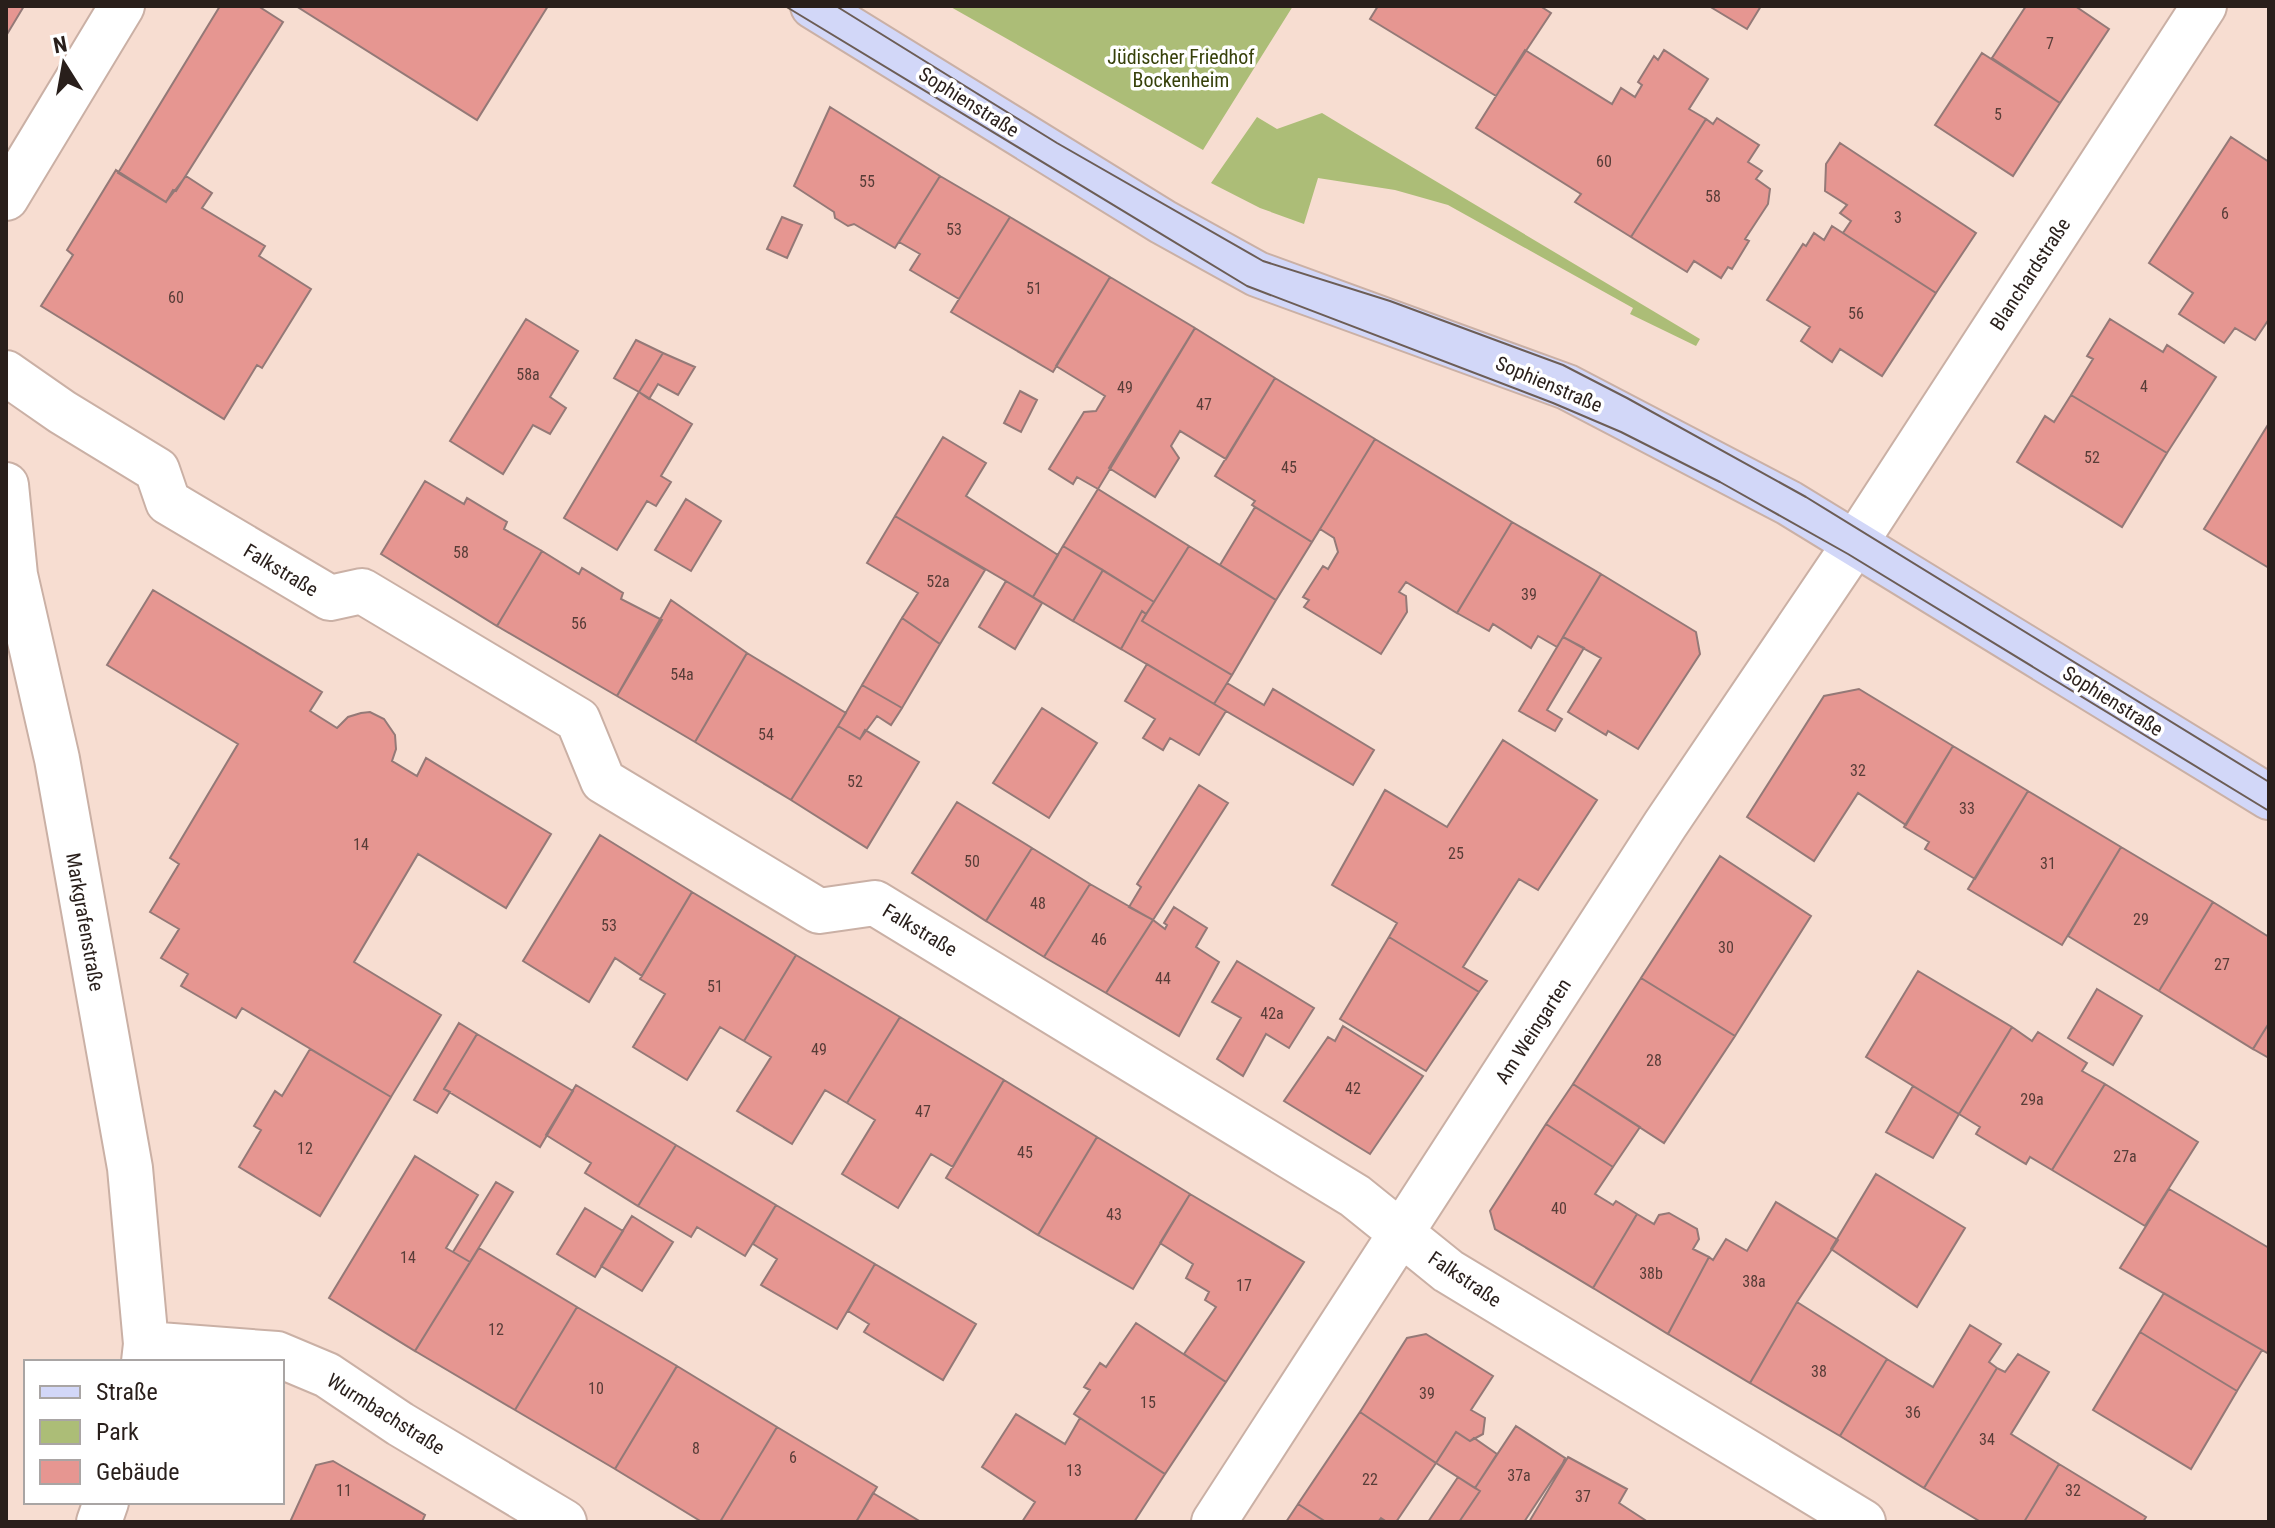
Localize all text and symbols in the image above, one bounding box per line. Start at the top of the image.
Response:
north arrow [24,24,104,104]
text: N [51,31,69,58]
house number: 7 [2046,34,2054,53]
park label: Jüdischer Friedhof Bockenheim [1107,45,1255,92]
street label: Sophienstraße [914,62,1024,142]
house number: 5 [1994,105,2002,124]
house number: 60 [1596,152,1612,171]
house number: 55 [859,172,875,191]
house number: 58 [1705,187,1721,206]
house number: 6 [2221,204,2229,223]
house number: 3 [1894,208,1902,227]
street label: Blanchardstraße [1985,213,2075,335]
house number: 53 [946,220,962,239]
house number: 51 [1026,279,1042,298]
house number: 60 [168,288,184,307]
house number: 56 [1848,304,1864,323]
street label: Sophienstraße [1492,351,1606,417]
house number: 58a [516,365,540,384]
house number: 4 [2140,377,2148,396]
house number: 49 [1117,378,1133,397]
house number: 47 [1196,395,1212,414]
house number: 52 [2084,448,2100,467]
house number: 45 [1281,458,1297,477]
street label: Falkstraße [239,538,323,602]
house number: 58 [453,543,469,562]
house number: 52a [926,572,950,591]
house number: 39 [1521,585,1537,604]
house number: 56 [571,614,587,633]
street label: Sophienstraße [2058,661,2168,741]
house number: 54a [670,665,694,684]
house number: 54 [758,725,774,744]
house number: 32 [1850,761,1866,780]
house number: 52 [847,772,863,791]
house number: 33 [1959,799,1975,818]
house number: 14 [353,835,369,854]
house number: 25 [1448,844,1464,863]
street label: Markgrafenstraße [61,851,109,993]
house number: 50 [964,852,980,871]
house number: 31 [2040,854,2056,873]
house number: 48 [1030,894,1046,913]
street label: Falkstraße [878,898,962,962]
house number: 29 [2133,910,2149,929]
house number: 53 [601,916,617,935]
house number: 46 [1091,930,1107,949]
house number: 30 [1718,938,1734,957]
house number: 27 [2214,955,2230,974]
house number: 44 [1155,969,1171,988]
street label: Am Weingarten [1490,974,1576,1088]
house number: 51 [707,977,723,996]
house number: 42a [1260,1004,1284,1023]
house number: 49 [811,1040,827,1059]
house number: 28 [1646,1051,1662,1070]
house number: 42 [1345,1079,1361,1098]
house number: 29a [2020,1090,2044,1109]
house number: 47 [915,1102,931,1121]
house number: 12 [297,1139,313,1158]
house number: 45 [1017,1143,1033,1162]
house number: 27a [2113,1147,2137,1166]
house number: 40 [1551,1199,1567,1218]
house number: 43 [1106,1205,1122,1224]
street label: Falkstraße [1424,1246,1506,1312]
house number: 14 [400,1248,416,1267]
house number: 38b [1639,1264,1663,1283]
house number: 38a [1742,1272,1766,1291]
house number: 17 [1236,1276,1252,1295]
house number: 12 [488,1320,504,1339]
legend [24,1360,284,1504]
house number: 38 [1811,1362,1827,1381]
street label: Wurmbachstraße [323,1368,449,1460]
text: Straße [96,1378,158,1406]
house number: 10 [588,1379,604,1398]
house number: 39 [1419,1384,1435,1403]
house number: 15 [1140,1393,1156,1412]
house number: 36 [1905,1403,1921,1422]
text: Park [96,1418,139,1446]
house number: 34 [1979,1430,1995,1449]
house number: 8 [692,1439,700,1458]
house number: 6 [789,1448,797,1467]
text: Gebäude [96,1458,180,1486]
house number: 13 [1066,1461,1082,1480]
house number: 37a [1507,1466,1531,1485]
house number: 22 [1362,1470,1378,1489]
house number: 11 [336,1481,352,1500]
house number: 32 [2065,1481,2081,1500]
house number: 37 [1575,1487,1591,1506]

